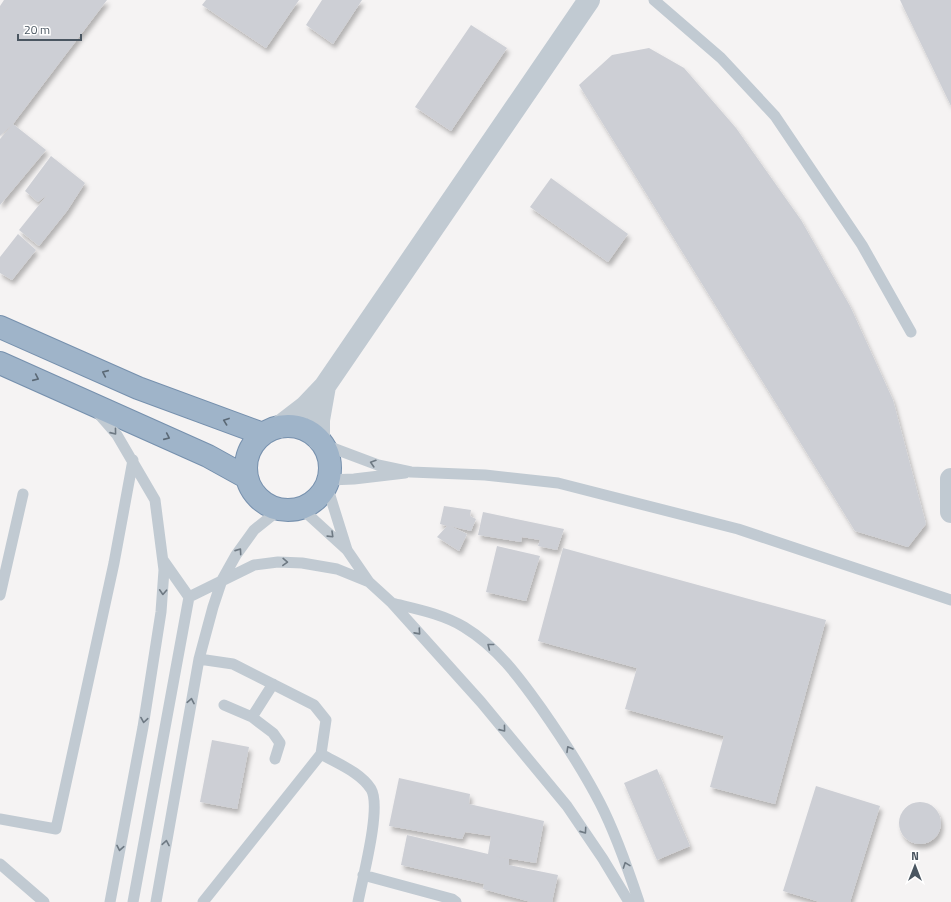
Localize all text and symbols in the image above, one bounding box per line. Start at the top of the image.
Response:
scale bar [18,16,81,42]
text: 20 m [24,20,50,39]
one-way arrow [102,370,109,378]
one-way arrow [32,374,39,382]
one-way arrow [223,417,230,425]
one-way arrow [109,427,116,434]
one-way arrow [163,433,170,441]
one-way arrow [370,459,377,468]
one-way arrow [326,530,333,537]
one-way arrow [234,549,241,556]
one-way arrow [282,558,288,567]
one-way arrow [158,589,167,595]
one-way arrow [413,627,420,634]
one-way arrow [487,644,494,651]
one-way arrow [186,698,195,704]
one-way arrow [140,717,149,723]
one-way arrow [499,725,506,732]
one-way arrow [566,746,573,753]
one-way arrow [579,827,586,834]
one-way arrow [161,840,170,846]
one-way arrow [116,845,124,851]
north arrow [895,846,935,886]
text: N [911,848,919,864]
one-way arrow [623,862,631,869]

